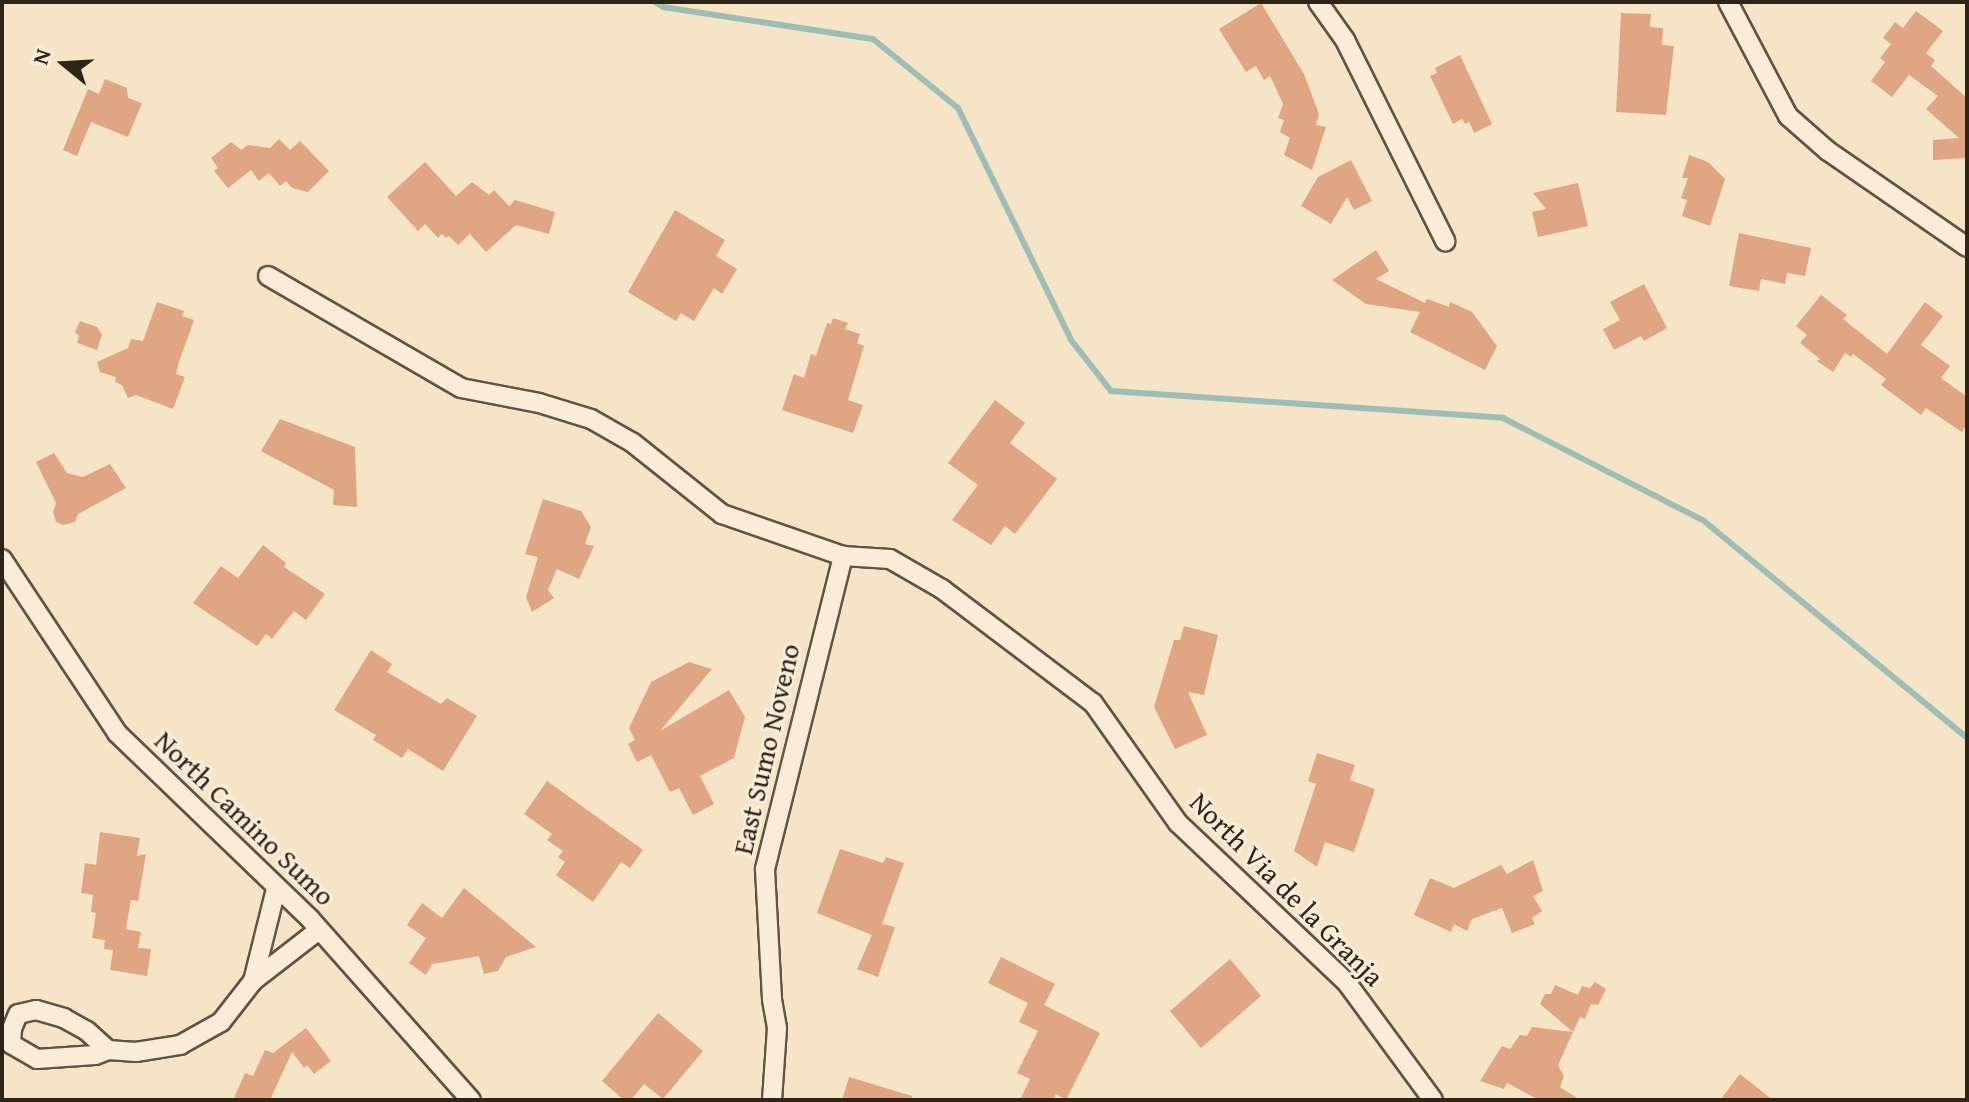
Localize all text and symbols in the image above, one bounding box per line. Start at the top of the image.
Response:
north arrow [24,24,104,104]
text: N [24,45,59,69]
street label: East Sumo Noveno [725,640,807,858]
street label: North Camino Sumo [148,724,342,912]
street label: North Via de la Granja [1183,785,1391,993]

